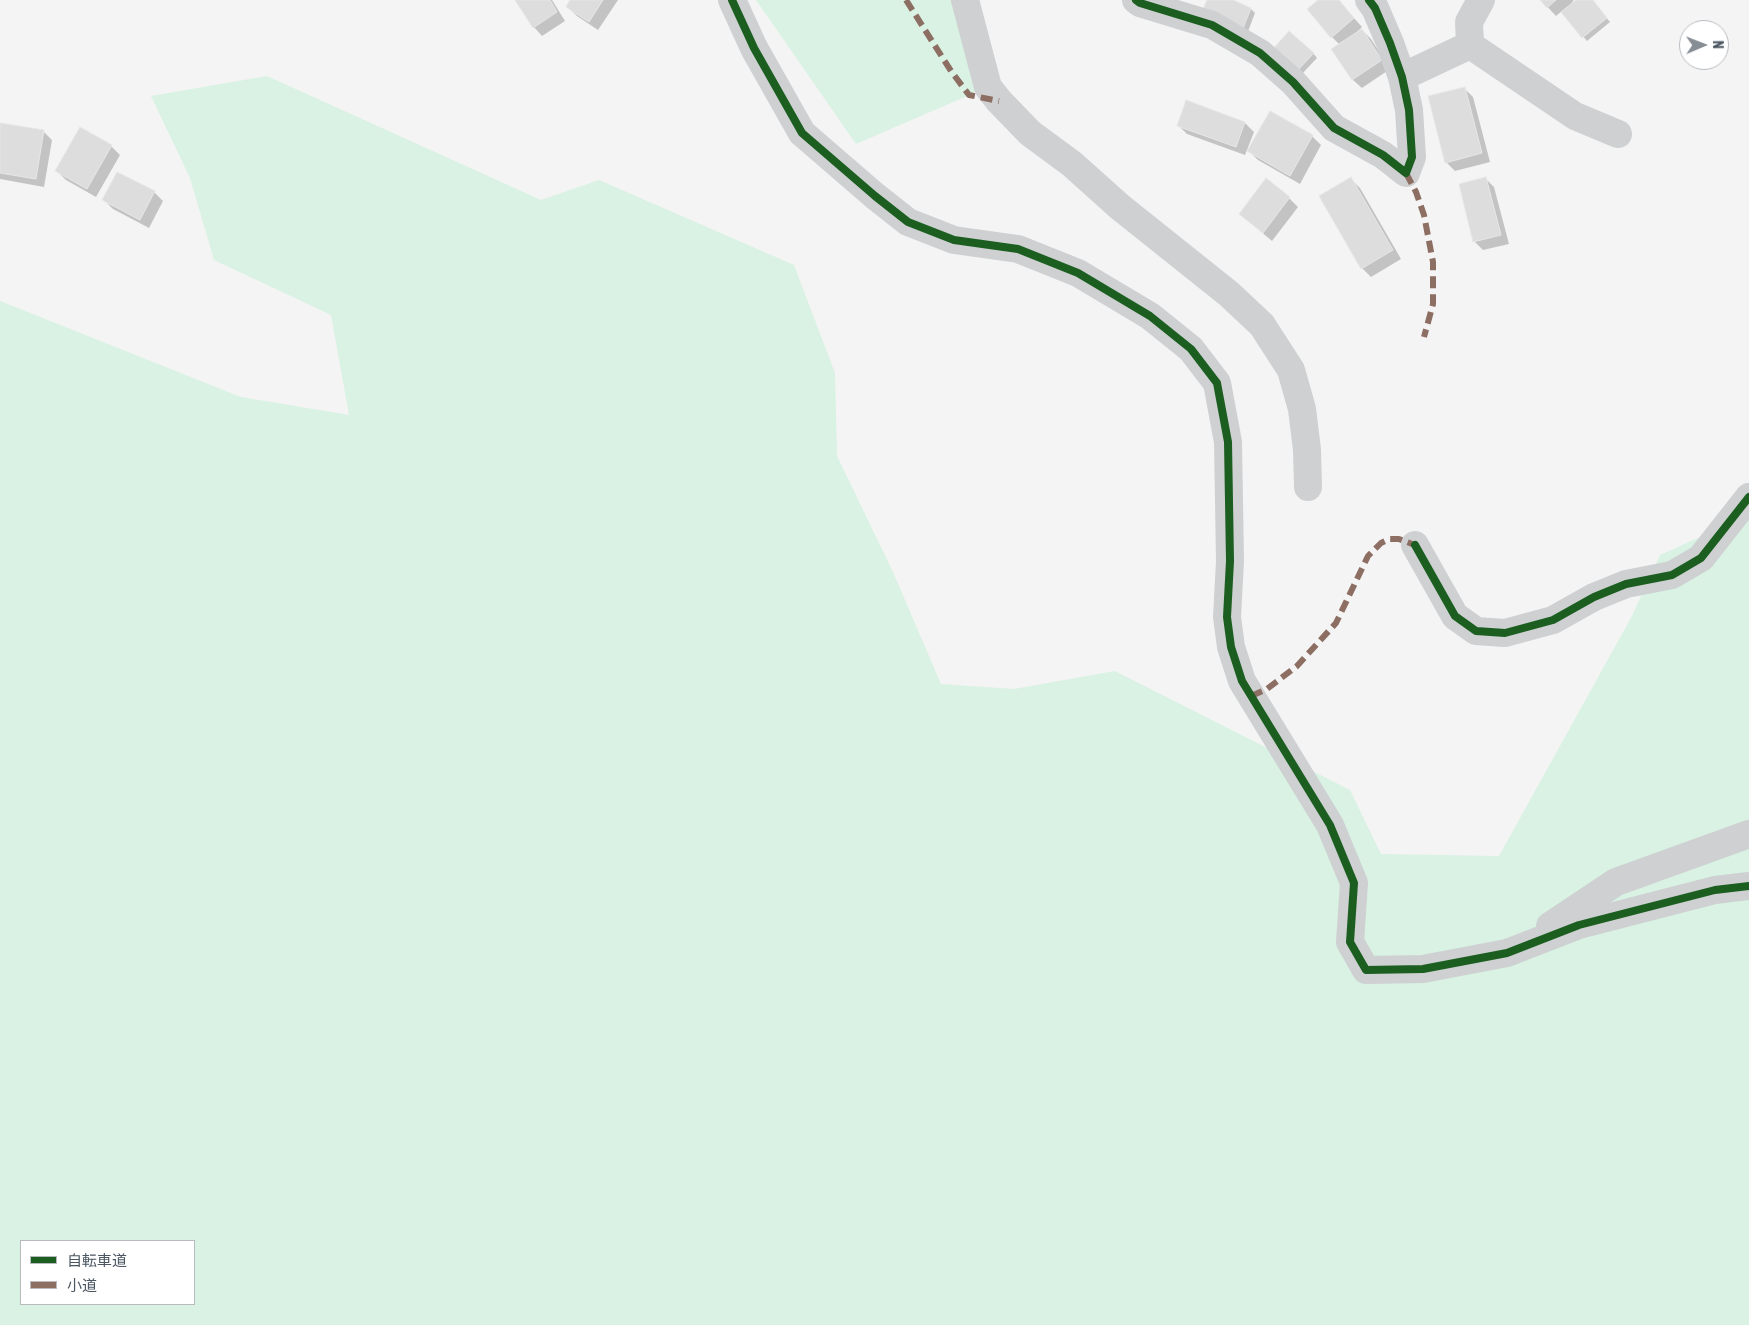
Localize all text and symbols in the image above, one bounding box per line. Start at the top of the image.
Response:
north arrow [1679,20,1729,70]
text: N [1710,40,1726,49]
legend [20,1240,195,1305]
text: 自転車道 [67,1252,127,1269]
text: 小道 [67,1277,97,1294]

